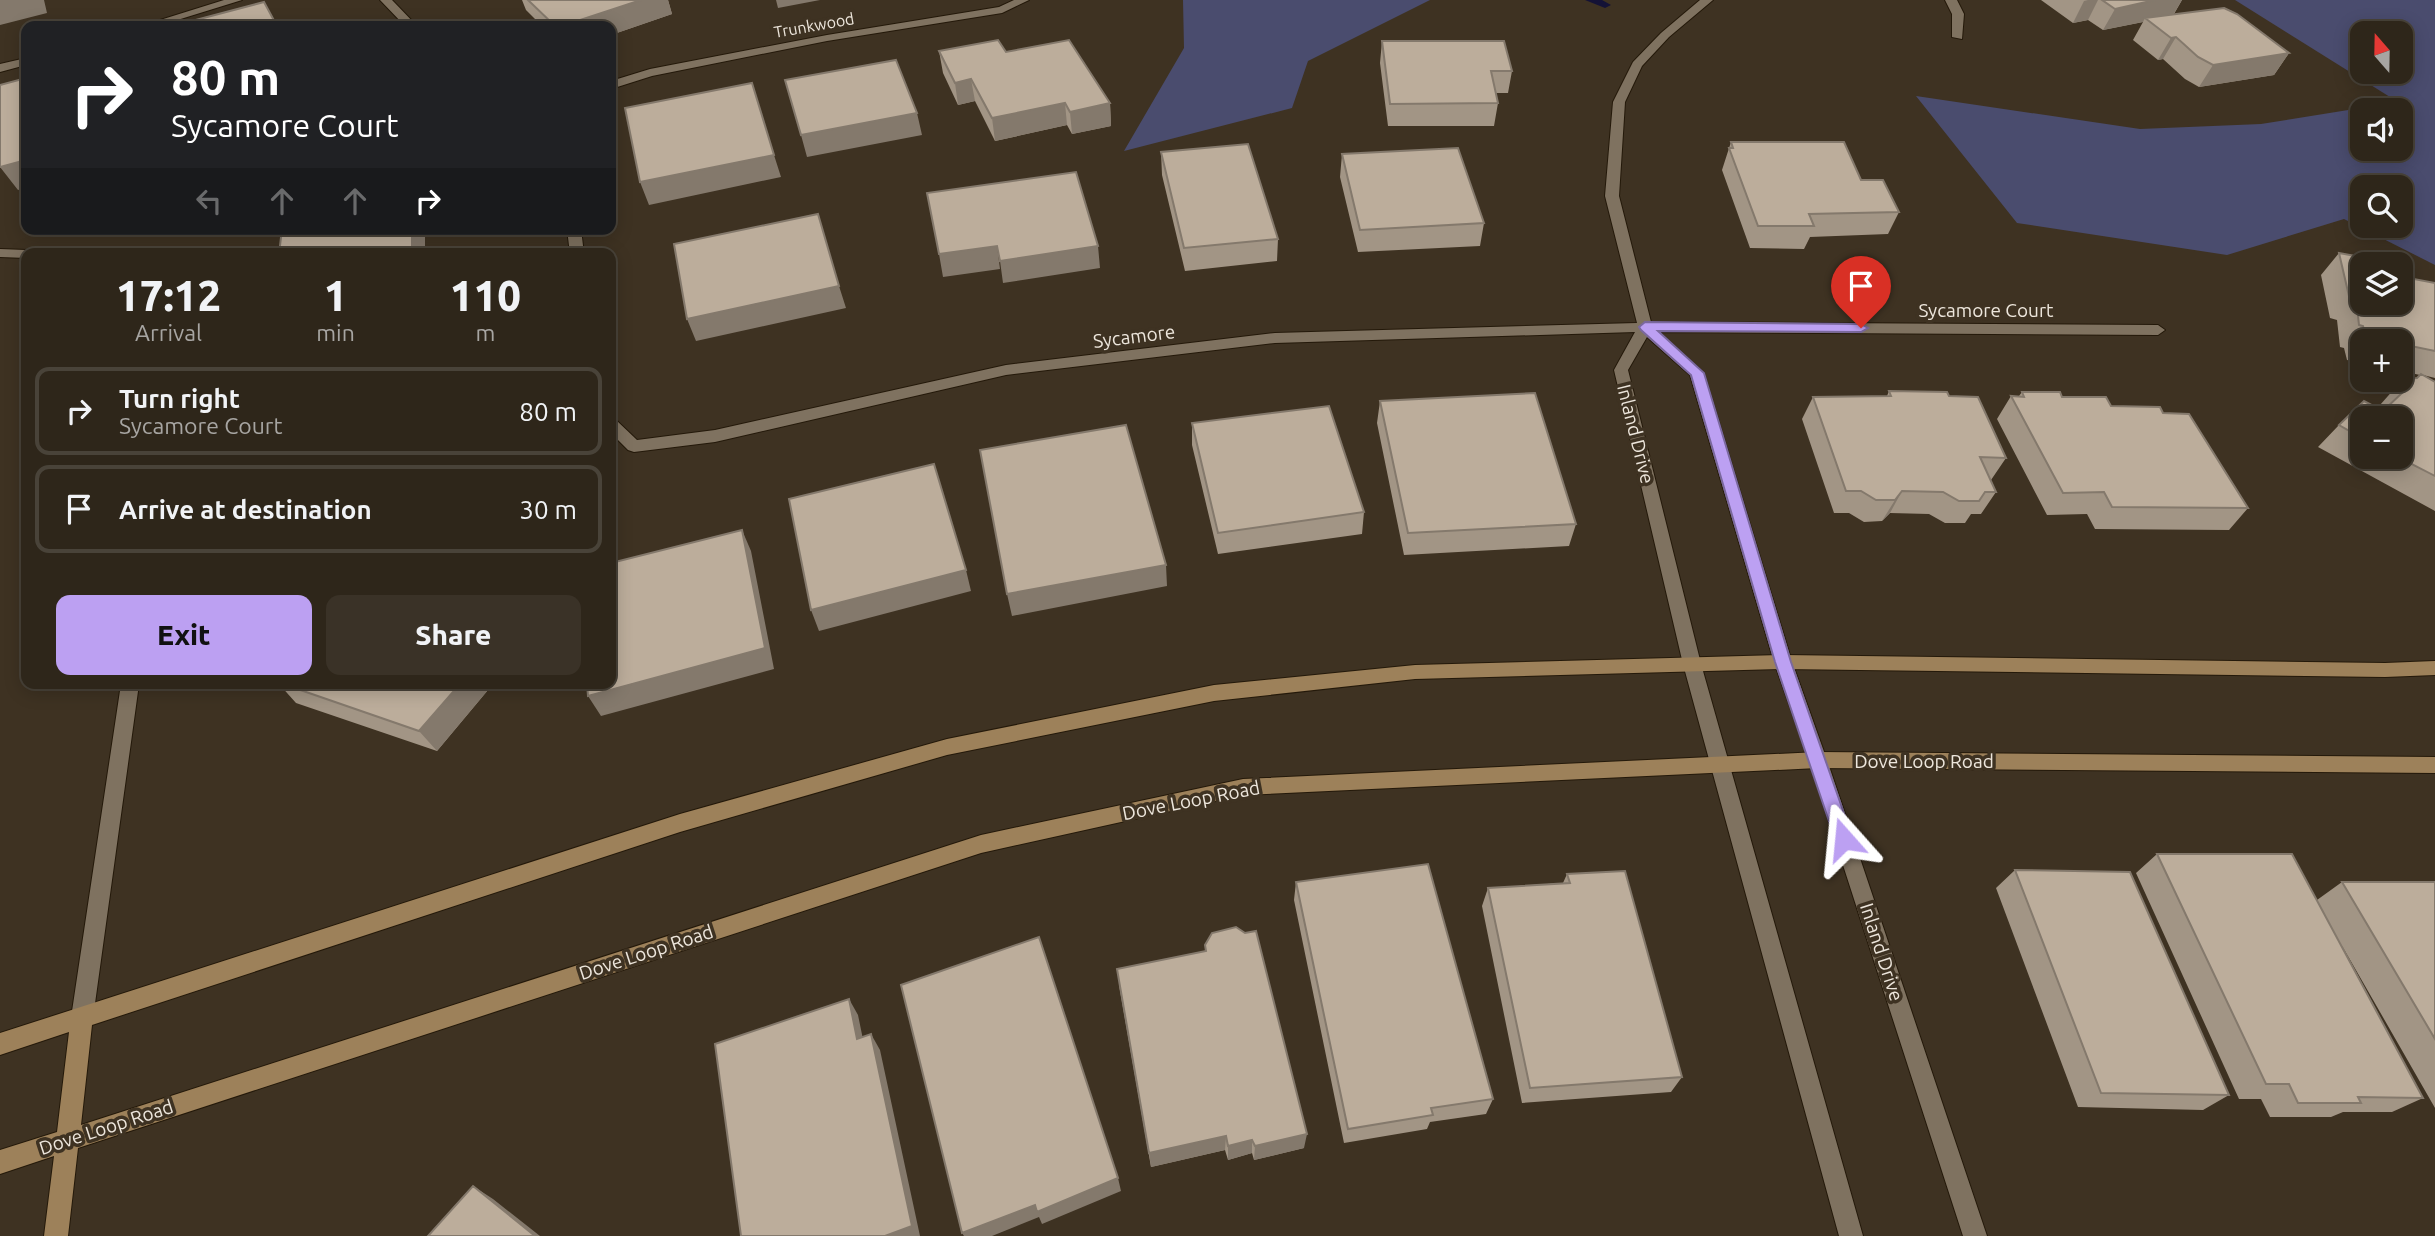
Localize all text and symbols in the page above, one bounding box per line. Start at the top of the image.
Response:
street label: Trunkwood [772,9,856,41]
north arrow [2350,21,2413,84]
map controls [2350,21,2413,469]
icon: right [56,49,147,140]
text: 80 m [171,49,280,104]
button: sound [2350,98,2413,161]
text: Sycamore Court [171,107,399,143]
button: search [2350,175,2413,238]
icon: left [190,182,228,220]
icon: ahead [263,182,301,220]
icon: ahead [336,182,374,220]
icon: right [409,182,447,220]
button: layers [2350,252,2413,315]
pin [1831,256,1891,328]
icon: arrive [1842,267,1880,305]
text: 17:12 [116,272,221,319]
text: 1 [324,272,347,319]
text: 110 [450,272,521,319]
street label: Sycamore Court [1918,299,2054,321]
text: Arrival [135,320,202,345]
text: min [316,320,355,345]
text: m [475,320,495,345]
street label: Sycamore [1092,320,1176,352]
button: + [2350,329,2413,392]
street label: Inland Drive [1613,382,1659,486]
text: Turn right [119,384,240,413]
icon: right [60,392,98,430]
text: 80 m [519,397,577,426]
button: − [2350,406,2413,469]
text: Sycamore Court [119,413,283,438]
icon: arrive [60,490,98,528]
text: Arrive at destination [119,495,372,524]
text: 30 m [519,495,577,524]
button: Exit [56,595,312,675]
button: Share [326,595,581,675]
street label: Dove Loop Road [1854,750,1994,772]
street label: Dove Loop Road [1120,776,1262,824]
position arrow [1807,802,1881,876]
street label: Inland Drive [1856,900,1908,1004]
street label: Dove Loop Road [576,920,716,984]
street label: Dove Loop Road [36,1095,176,1159]

